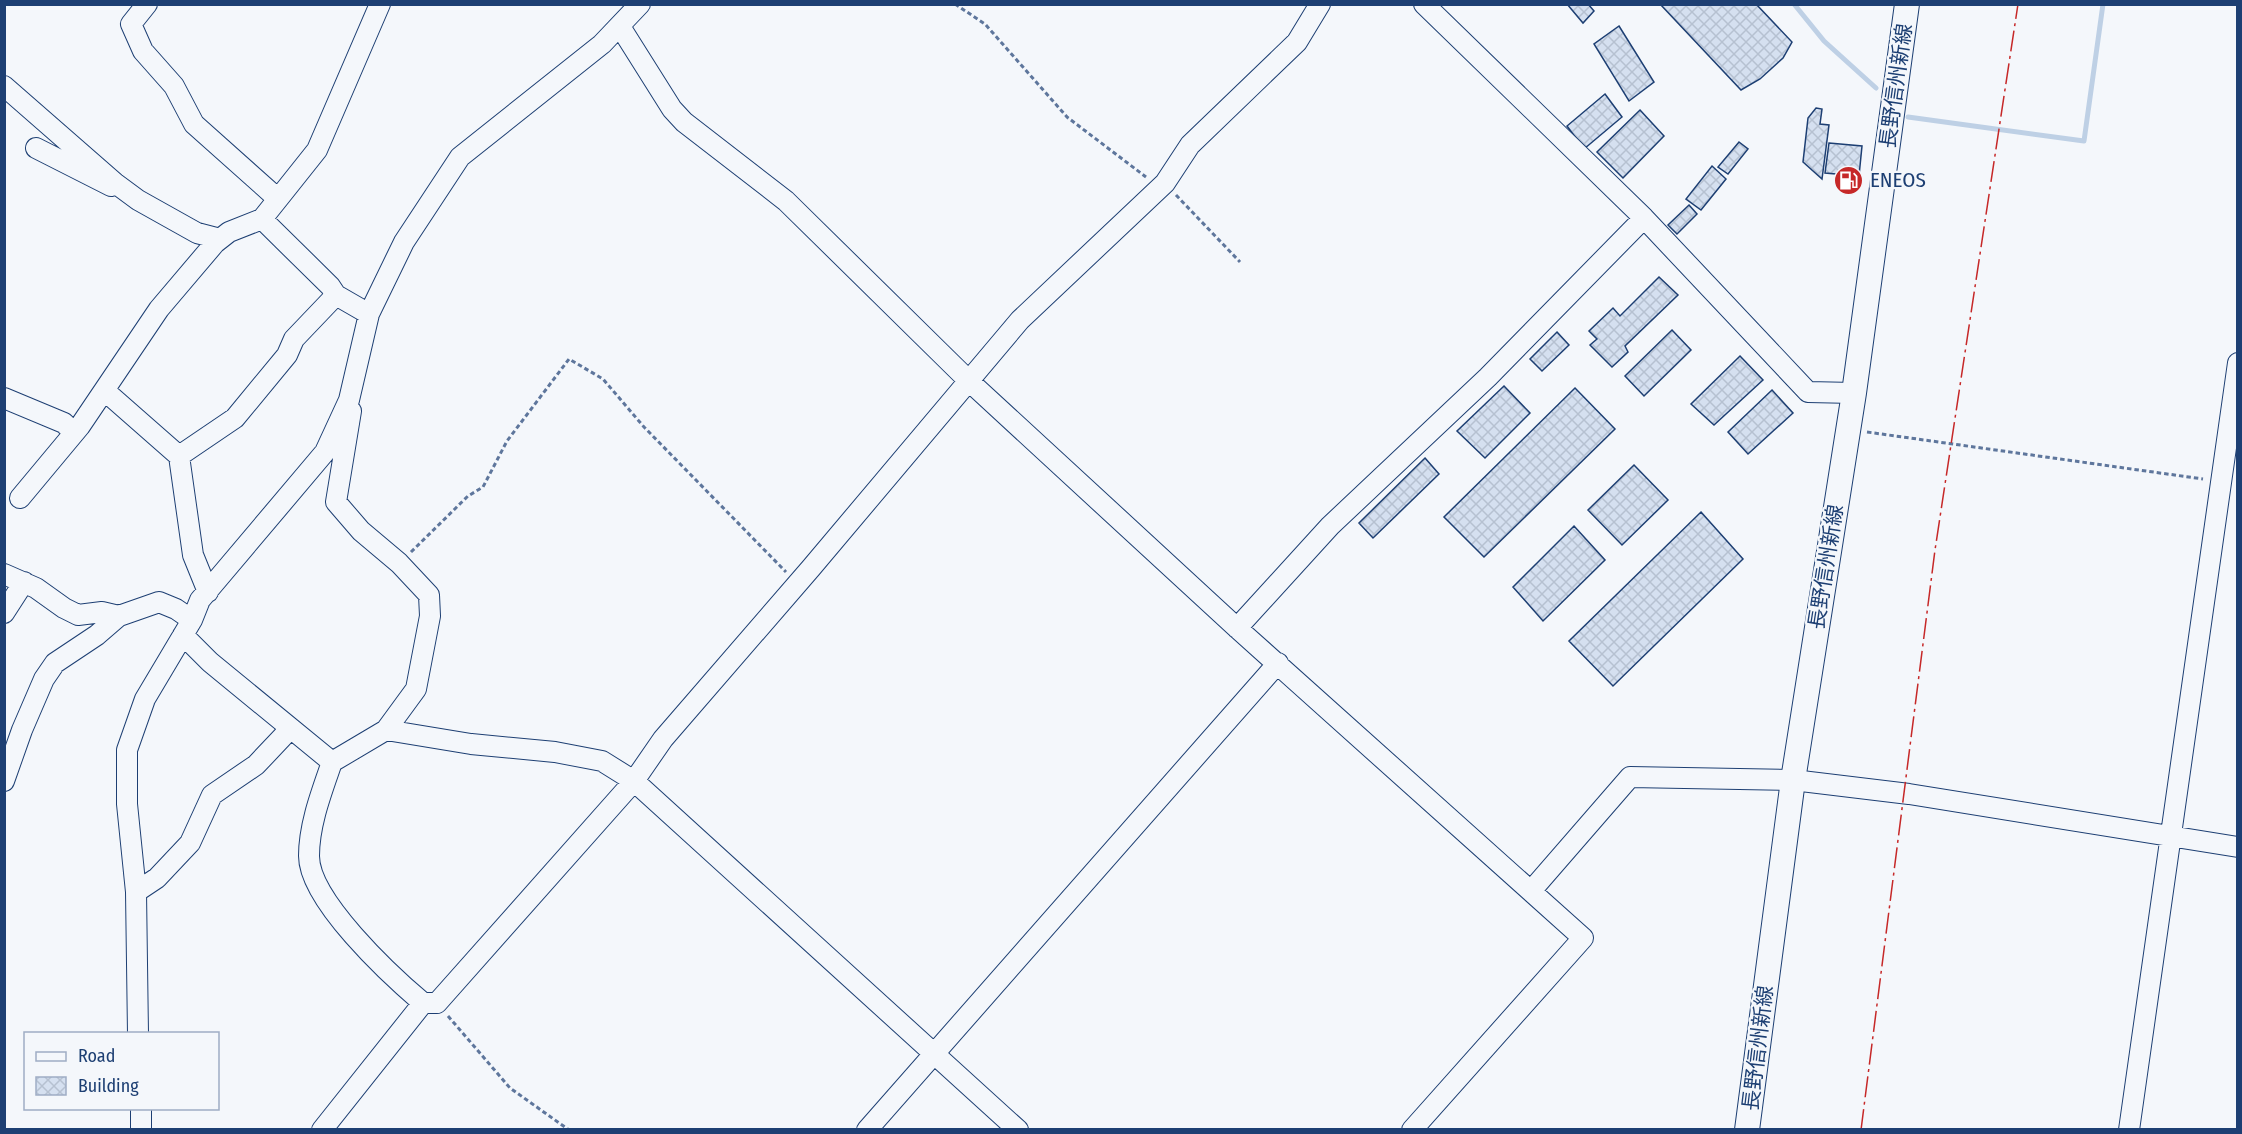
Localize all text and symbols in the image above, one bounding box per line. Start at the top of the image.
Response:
street label: 長野信州新線 [1874,22,1918,150]
fuel station icon: ENEOS [1833,164,1865,196]
place label: ENEOS [1870,167,1926,193]
street label: 長野信州新線 [1803,503,1849,631]
street label: 長野信州新線 [1737,984,1779,1112]
legend [24,1032,219,1110]
text: Road [78,1045,115,1067]
text: Building [78,1075,139,1097]

